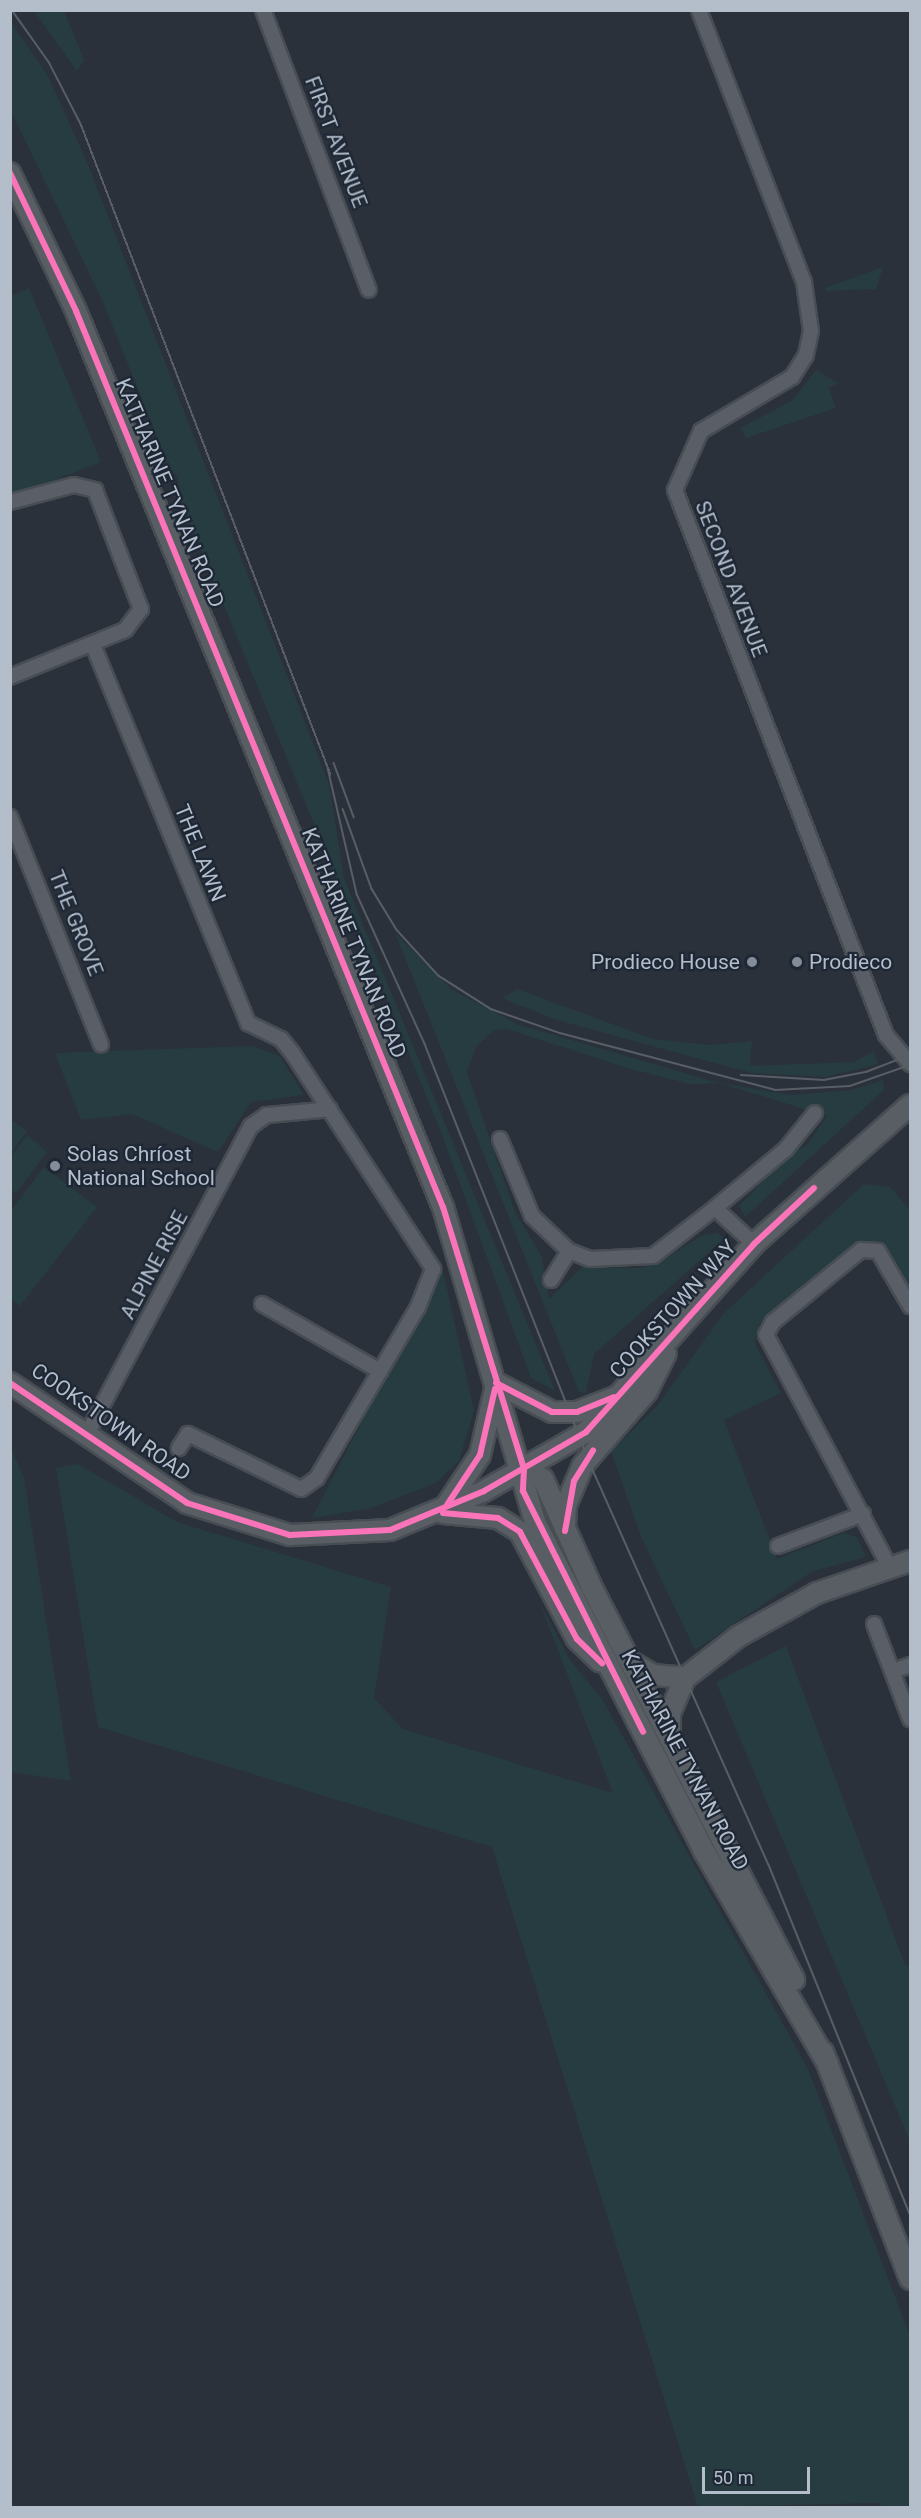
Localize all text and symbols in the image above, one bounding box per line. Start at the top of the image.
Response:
street label: FIRST AVENUE [299,73,373,211]
street label: KATHARINE TYNAN ROAD [110,375,230,611]
street label: SECOND AVENUE [690,497,772,661]
street label: THE LAWN [169,801,231,905]
street label: KATHARINE TYNAN ROAD [296,824,412,1062]
street label: THE GROVE [43,867,109,979]
place label: Prodieco House [591,949,740,975]
place label: Prodieco [809,949,892,975]
marker: Prodieco House [745,955,759,969]
marker: Prodieco [790,955,804,969]
place label: Solas Chríost National School [67,1141,215,1191]
marker: Solas Chríost National School [48,1159,62,1173]
street label: ALPINE RISE [115,1206,193,1324]
street label: COOKSTOWN WAY [604,1235,742,1383]
street label: COOKSTOWN ROAD [27,1358,195,1486]
street label: KATHARINE TYNAN ROAD [616,1645,754,1875]
scale bar [705,2455,813,2493]
text: 50 m [713,2467,753,2488]

